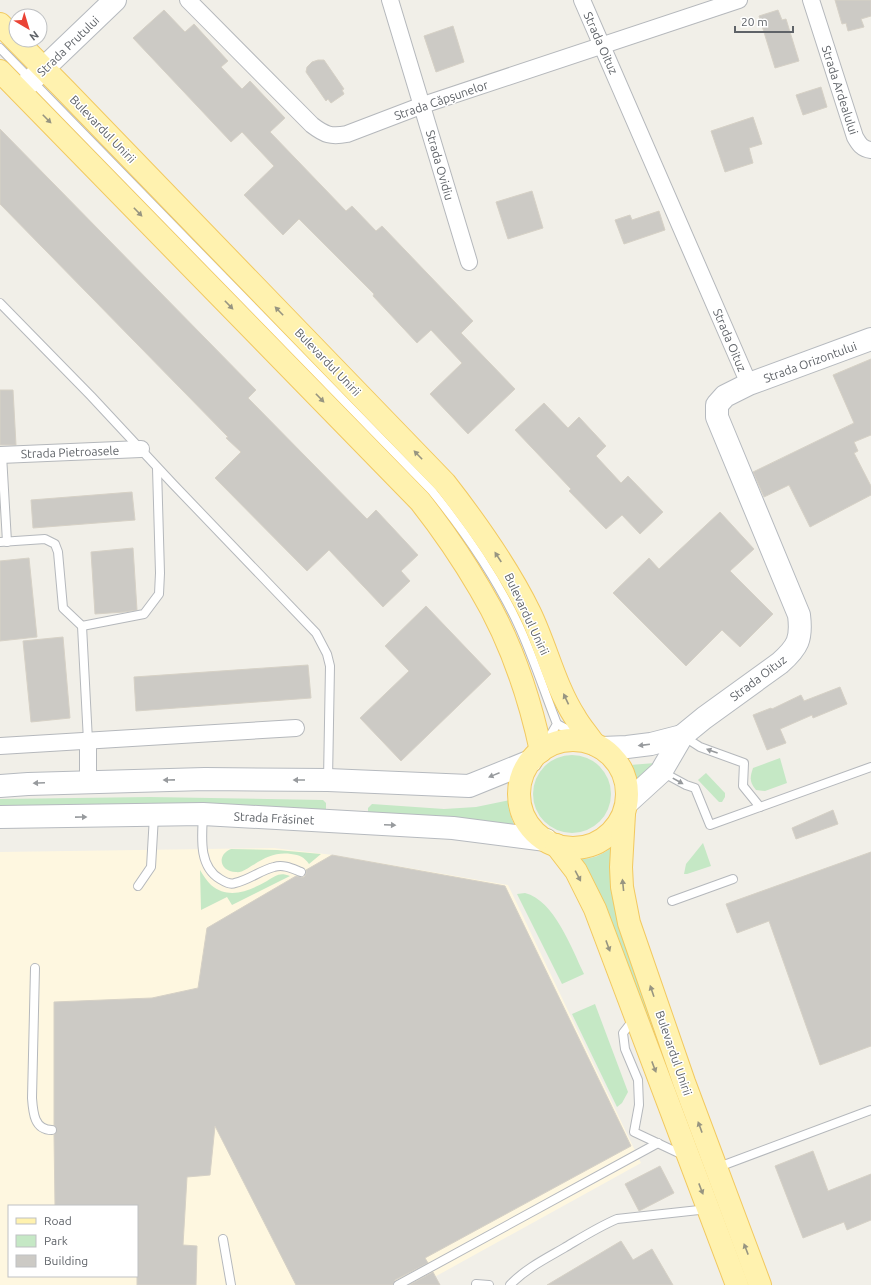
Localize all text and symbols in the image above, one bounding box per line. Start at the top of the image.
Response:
north arrow [8,8,48,48]
scale bar [735,8,793,34]
street label: Strada Oituz [581,10,621,77]
street label: Strada Prutului [34,13,102,79]
text: 20 m [741,15,768,28]
text: N [27,29,41,43]
street label: Strada Ardealului [819,44,861,136]
street label: Strada Căpșunelor [392,78,490,122]
street label: Bulevardul Unirii [67,93,139,166]
one-way arrow [42,114,52,124]
street label: Strada Ovidiu [424,128,456,202]
one-way arrow [133,207,143,217]
one-way arrow [224,300,234,310]
one-way arrow [274,306,284,316]
street label: Strada Oituz [711,307,749,374]
street label: Bulevardul Unirii [292,326,364,399]
street label: Strada Orizontului [762,339,858,385]
one-way arrow [315,393,325,403]
street label: Strada Pietroasele [21,444,119,460]
one-way arrow [413,450,423,460]
one-way arrow [494,552,502,562]
street label: Bulevardul Unirii [502,571,552,657]
street label: Strada Oituz [727,652,789,703]
one-way arrow [563,694,569,705]
one-way arrow [638,742,650,748]
one-way arrow [706,748,718,754]
one-way arrow [488,773,500,779]
one-way arrow [162,777,175,783]
one-way arrow [292,777,305,783]
one-way arrow [672,777,684,784]
one-way arrow [33,780,45,787]
street label: Strada Frăsinet [233,809,315,827]
one-way arrow [75,813,87,820]
one-way arrow [384,821,396,828]
one-way arrow [575,870,581,881]
one-way arrow [619,879,626,891]
one-way arrow [605,940,611,952]
one-way arrow [649,985,655,997]
street label: Bulevardul Unirii [653,1009,695,1097]
one-way arrow [652,1062,658,1074]
one-way arrow [697,1120,703,1132]
one-way arrow [698,1183,704,1195]
legend [8,1205,138,1277]
text: Road [44,1214,72,1227]
text: Park [44,1234,68,1247]
one-way arrow [743,1242,749,1254]
text: Building [44,1254,88,1267]

